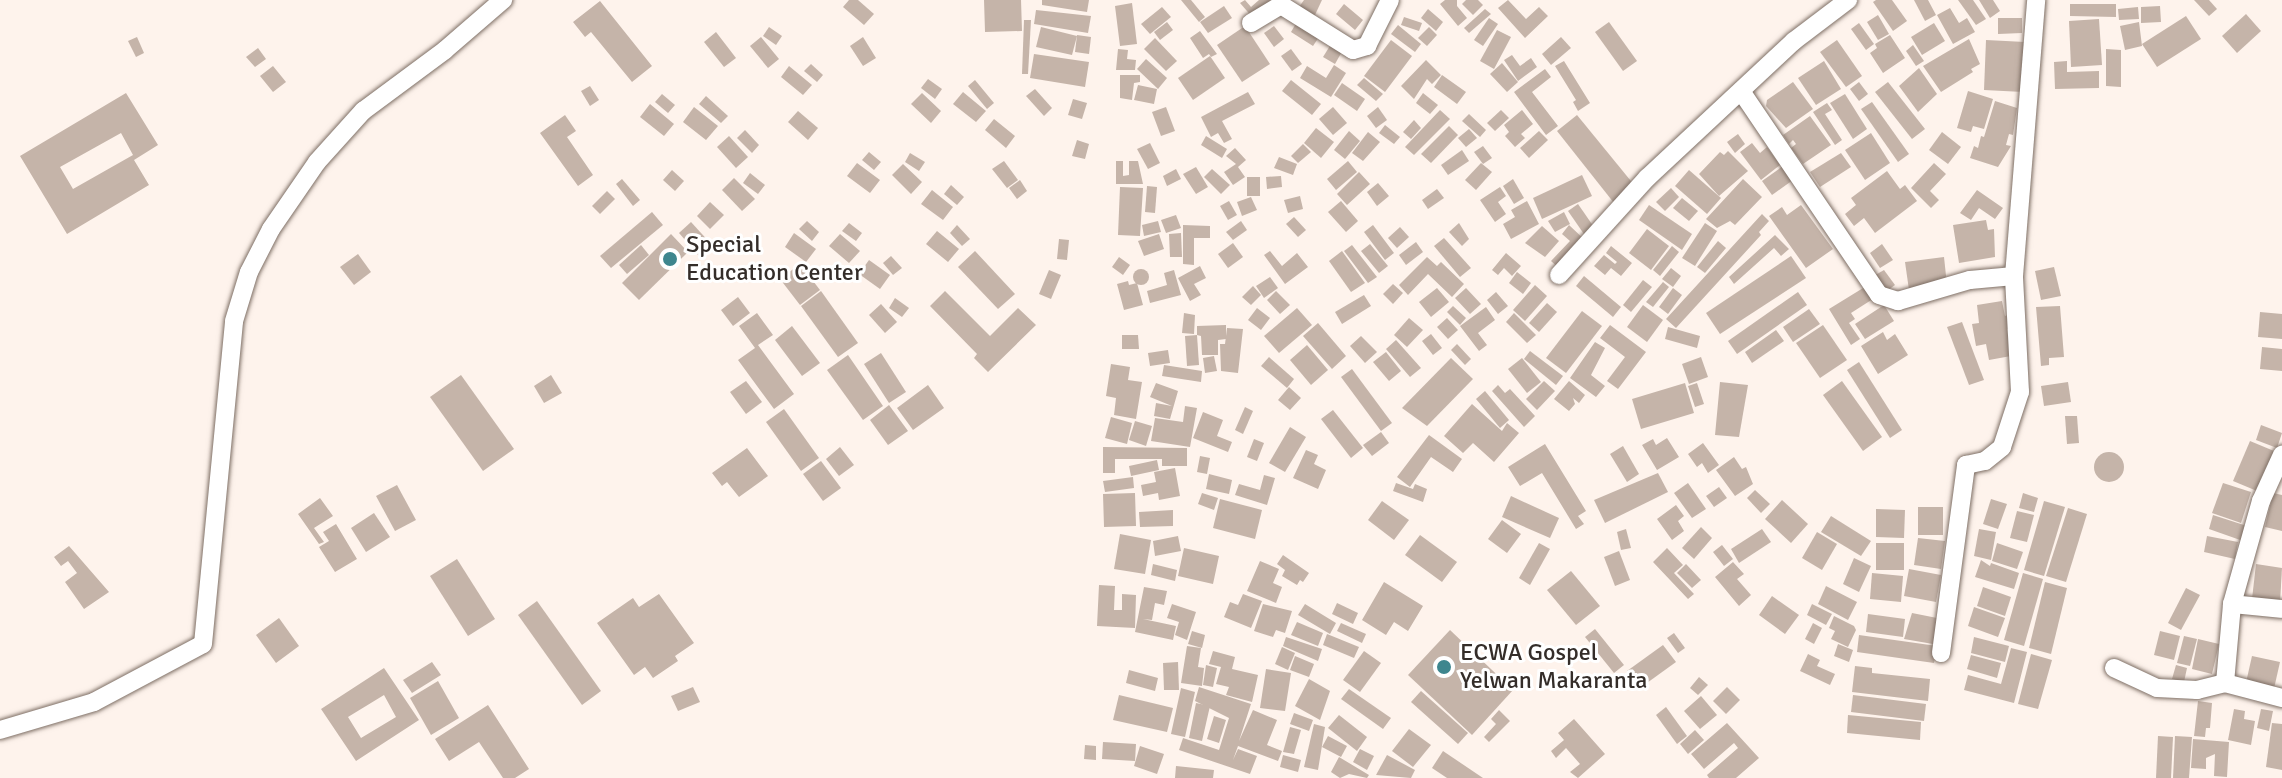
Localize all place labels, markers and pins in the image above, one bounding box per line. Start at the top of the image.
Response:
place label: Special Education Center [686,231,863,287]
marker: Special Education Center [661,250,679,268]
place label: ECWA Gospel Yelwan Makaranta [1460,639,1647,695]
marker: ECWA Gospel Yelwan Makaranta [1435,658,1453,676]

